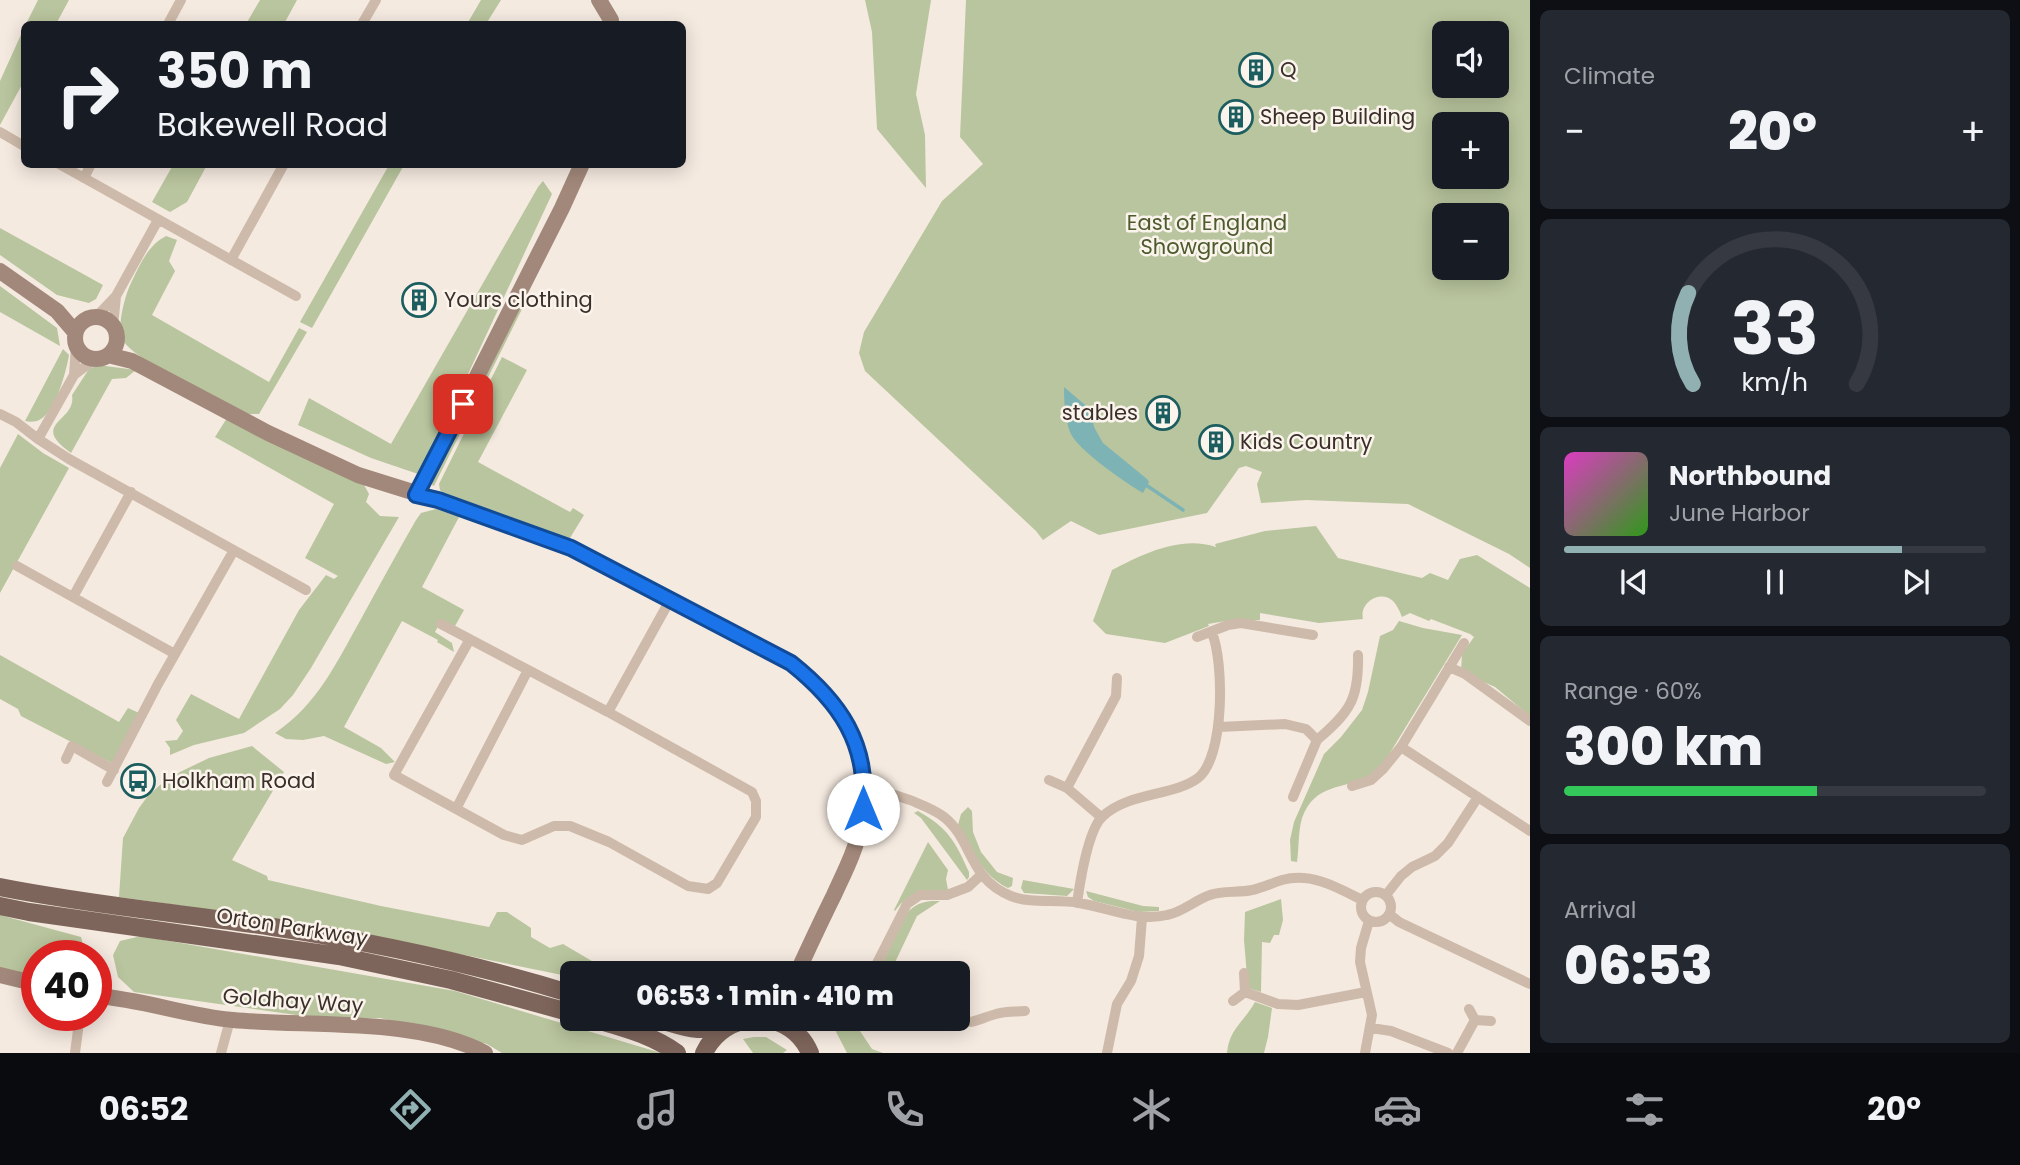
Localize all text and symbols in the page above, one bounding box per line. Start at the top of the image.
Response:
map controls [1432,21,1509,280]
button: sound [1432,21,1509,98]
text: 350 m [157,37,313,105]
icon: right [42,49,133,140]
building icon: Q [1237,51,1275,89]
place label: Q [1280,55,1297,84]
text: Climate [1564,60,1655,92]
text: 20° [1728,95,1817,168]
building icon: Sheep Building [1217,98,1255,136]
text: Bakewell Road [157,102,388,147]
place label: Sheep Building [1260,102,1415,131]
text: − [1564,105,1585,158]
text: + [1960,105,1986,158]
button: + [1432,112,1509,189]
button: − [1432,203,1509,280]
park label: East of England Showground [1127,208,1287,261]
text: 33 [1731,278,1819,379]
building icon: Yours clothing [400,281,438,319]
place label: Yours clothing [444,285,593,314]
text: km/h [1742,365,1808,400]
pin [433,374,493,434]
icon: arrive [444,385,482,423]
building icon: stables [1144,394,1182,432]
place label: stables [1062,398,1138,427]
building icon: Kids Country [1197,423,1235,461]
place label: Kids Country [1240,427,1373,456]
text: Northbound [1669,458,1831,494]
text: June Harbor [1669,497,1810,529]
icon: previous [1615,563,1653,601]
icon: pause [1756,563,1794,601]
icon: next [1897,563,1935,601]
text: Range · 60% [1564,675,1702,707]
text: 300 km [1564,710,1763,783]
bus stop icon: Holkham Road [119,762,157,800]
place label: Holkham Road [162,766,315,795]
position arrow [826,772,900,846]
text: Arrival [1564,894,1636,926]
street label: Orton Parkway [214,900,370,953]
text: 06:53 [1564,929,1713,1002]
speed limit sign: 40 [21,940,112,1031]
text: 06:53 · 1 min · 410 m [636,978,894,1014]
street label: Goldhay Way [222,981,364,1020]
icon: directions [386,1085,435,1134]
icon: music [633,1085,682,1134]
icon: phone [880,1085,929,1134]
icon: climate [1127,1085,1176,1134]
icon: car [1373,1085,1422,1134]
icon: filters [1620,1085,1669,1134]
text: 06:52 [99,1086,188,1131]
text: 20° [1867,1086,1921,1131]

